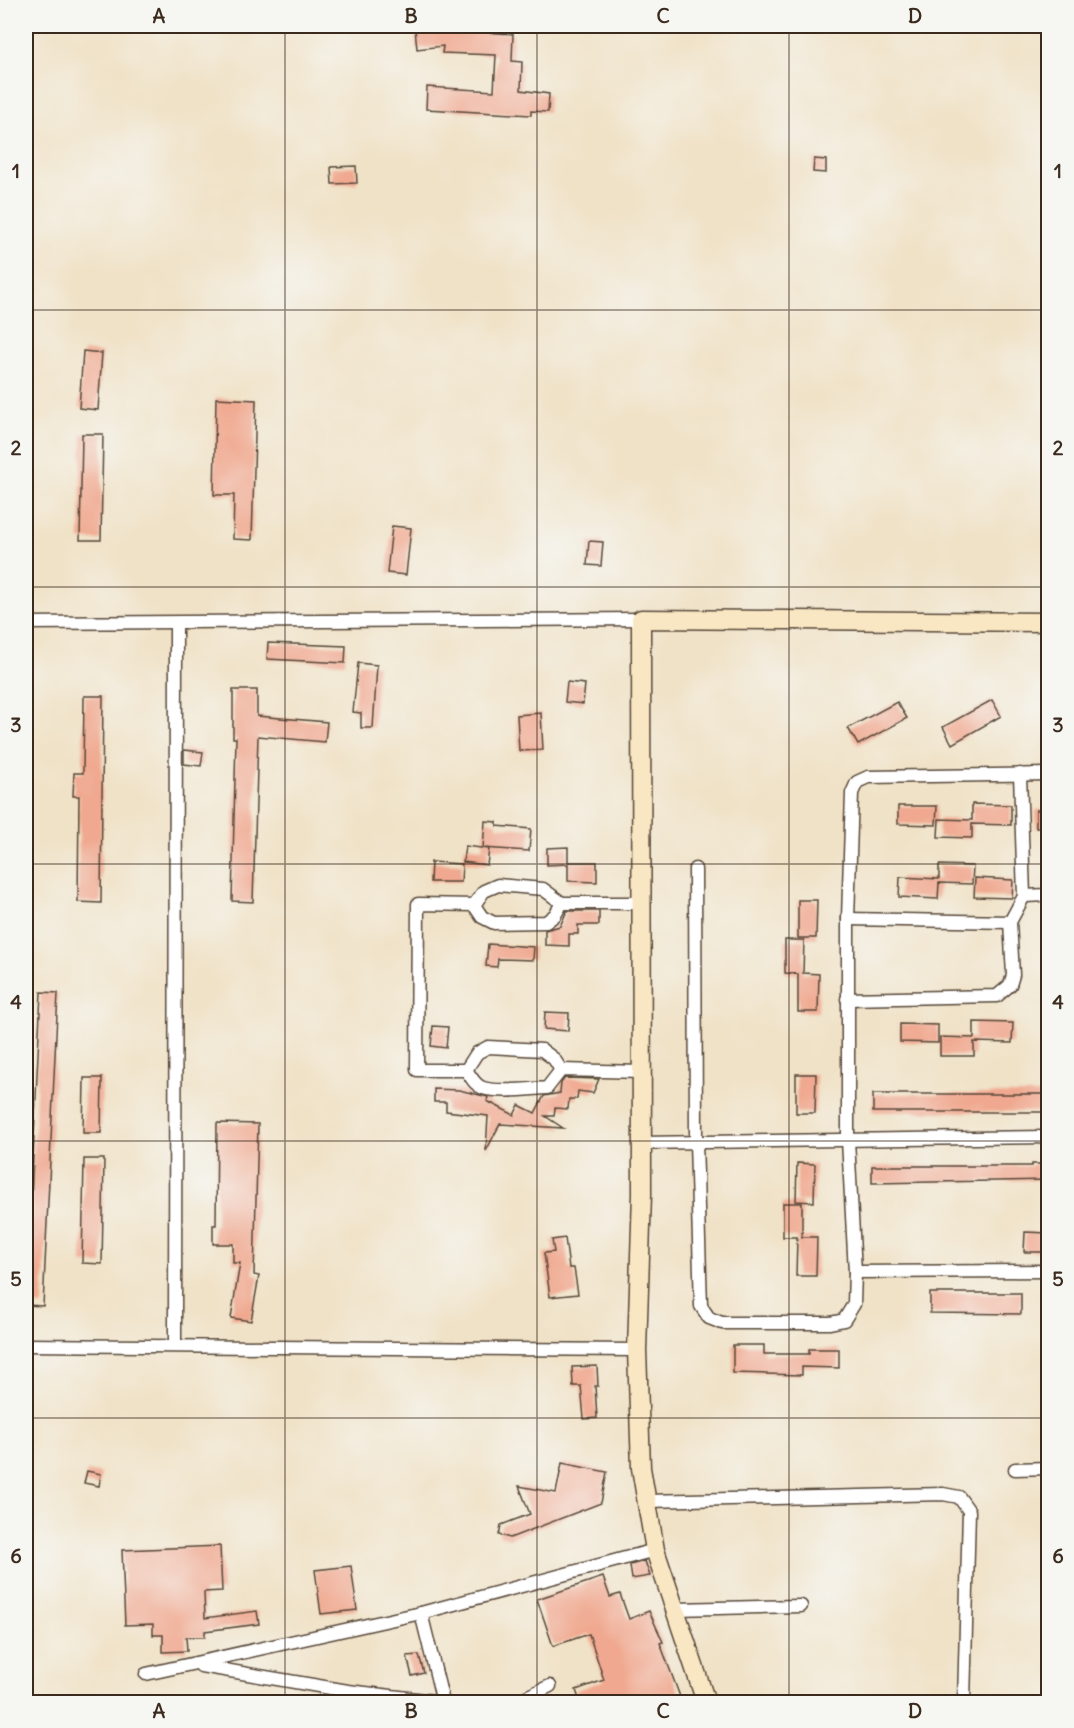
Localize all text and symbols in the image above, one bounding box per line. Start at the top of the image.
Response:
text: A [153,3,166,28]
text: B [404,3,418,28]
text: C [656,3,670,28]
text: D [908,3,922,28]
text: 1 [12,158,20,183]
text: 1 [1054,158,1062,183]
text: 2 [11,435,22,460]
text: 2 [1053,435,1064,460]
text: 3 [10,712,22,737]
text: 3 [1052,712,1064,737]
text: 4 [10,989,22,1014]
text: 4 [1052,989,1064,1014]
text: 5 [10,1266,22,1291]
text: 5 [1052,1266,1064,1291]
text: 6 [10,1543,22,1568]
text: 6 [1052,1543,1064,1568]
text: A [153,1698,166,1723]
text: B [404,1698,418,1723]
text: C [656,1698,670,1723]
text: D [908,1698,922,1723]

